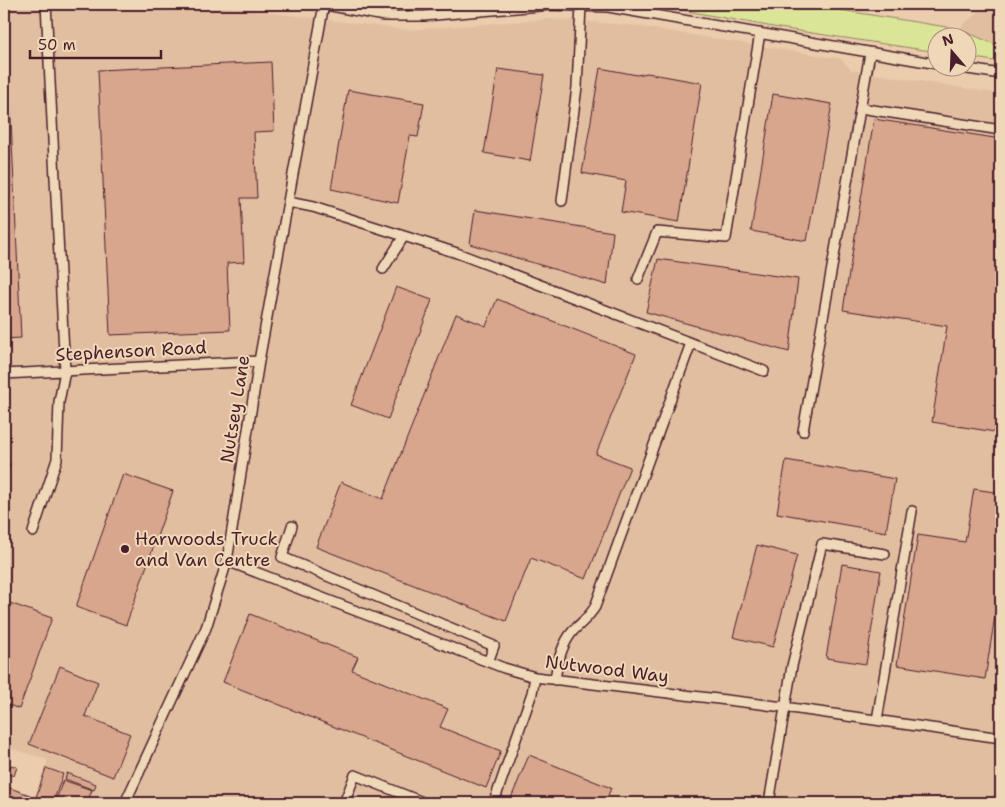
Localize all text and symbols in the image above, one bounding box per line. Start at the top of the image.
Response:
scale bar [30,28,161,60]
north arrow [928,28,978,78]
text: N [940,29,956,50]
text: 50 m [38,35,76,55]
street label: Stephenson Road [55,335,207,367]
street label: Nutsey Lane [215,353,255,465]
place label: Harwoods Truck and Van Centre [135,527,278,572]
marker: Harwoods Truck and Van Centre [119,543,131,555]
street label: Nutwood Way [544,650,670,688]

